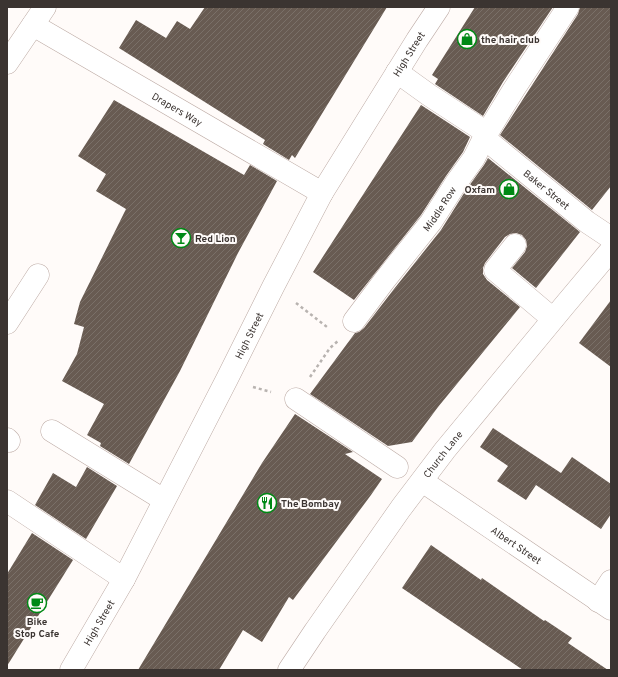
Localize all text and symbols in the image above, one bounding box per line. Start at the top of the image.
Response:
shop icon: the hair club [456,28,478,50]
street label: High Street [391,29,429,80]
place label: the hair club [481,34,540,47]
street label: Drapers Way [149,90,204,130]
street label: Baker Street [520,168,572,213]
shop icon: Oxfam [498,178,520,200]
place label: Oxfam [465,184,495,197]
street label: Middle Row [421,185,460,235]
bar icon: Red Lion [170,227,192,249]
place label: Red Lion [195,233,236,246]
street label: High Street [233,310,267,362]
street label: Church Lane [421,429,466,481]
restaurant icon: The Bombay [256,492,278,514]
place label: The Bombay [281,498,340,511]
street label: Albert Street [488,524,544,568]
cafe icon: Bike Stop Cafe [26,592,48,614]
street label: High Street [82,598,118,648]
place label: Bike Stop Cafe [15,616,60,641]

